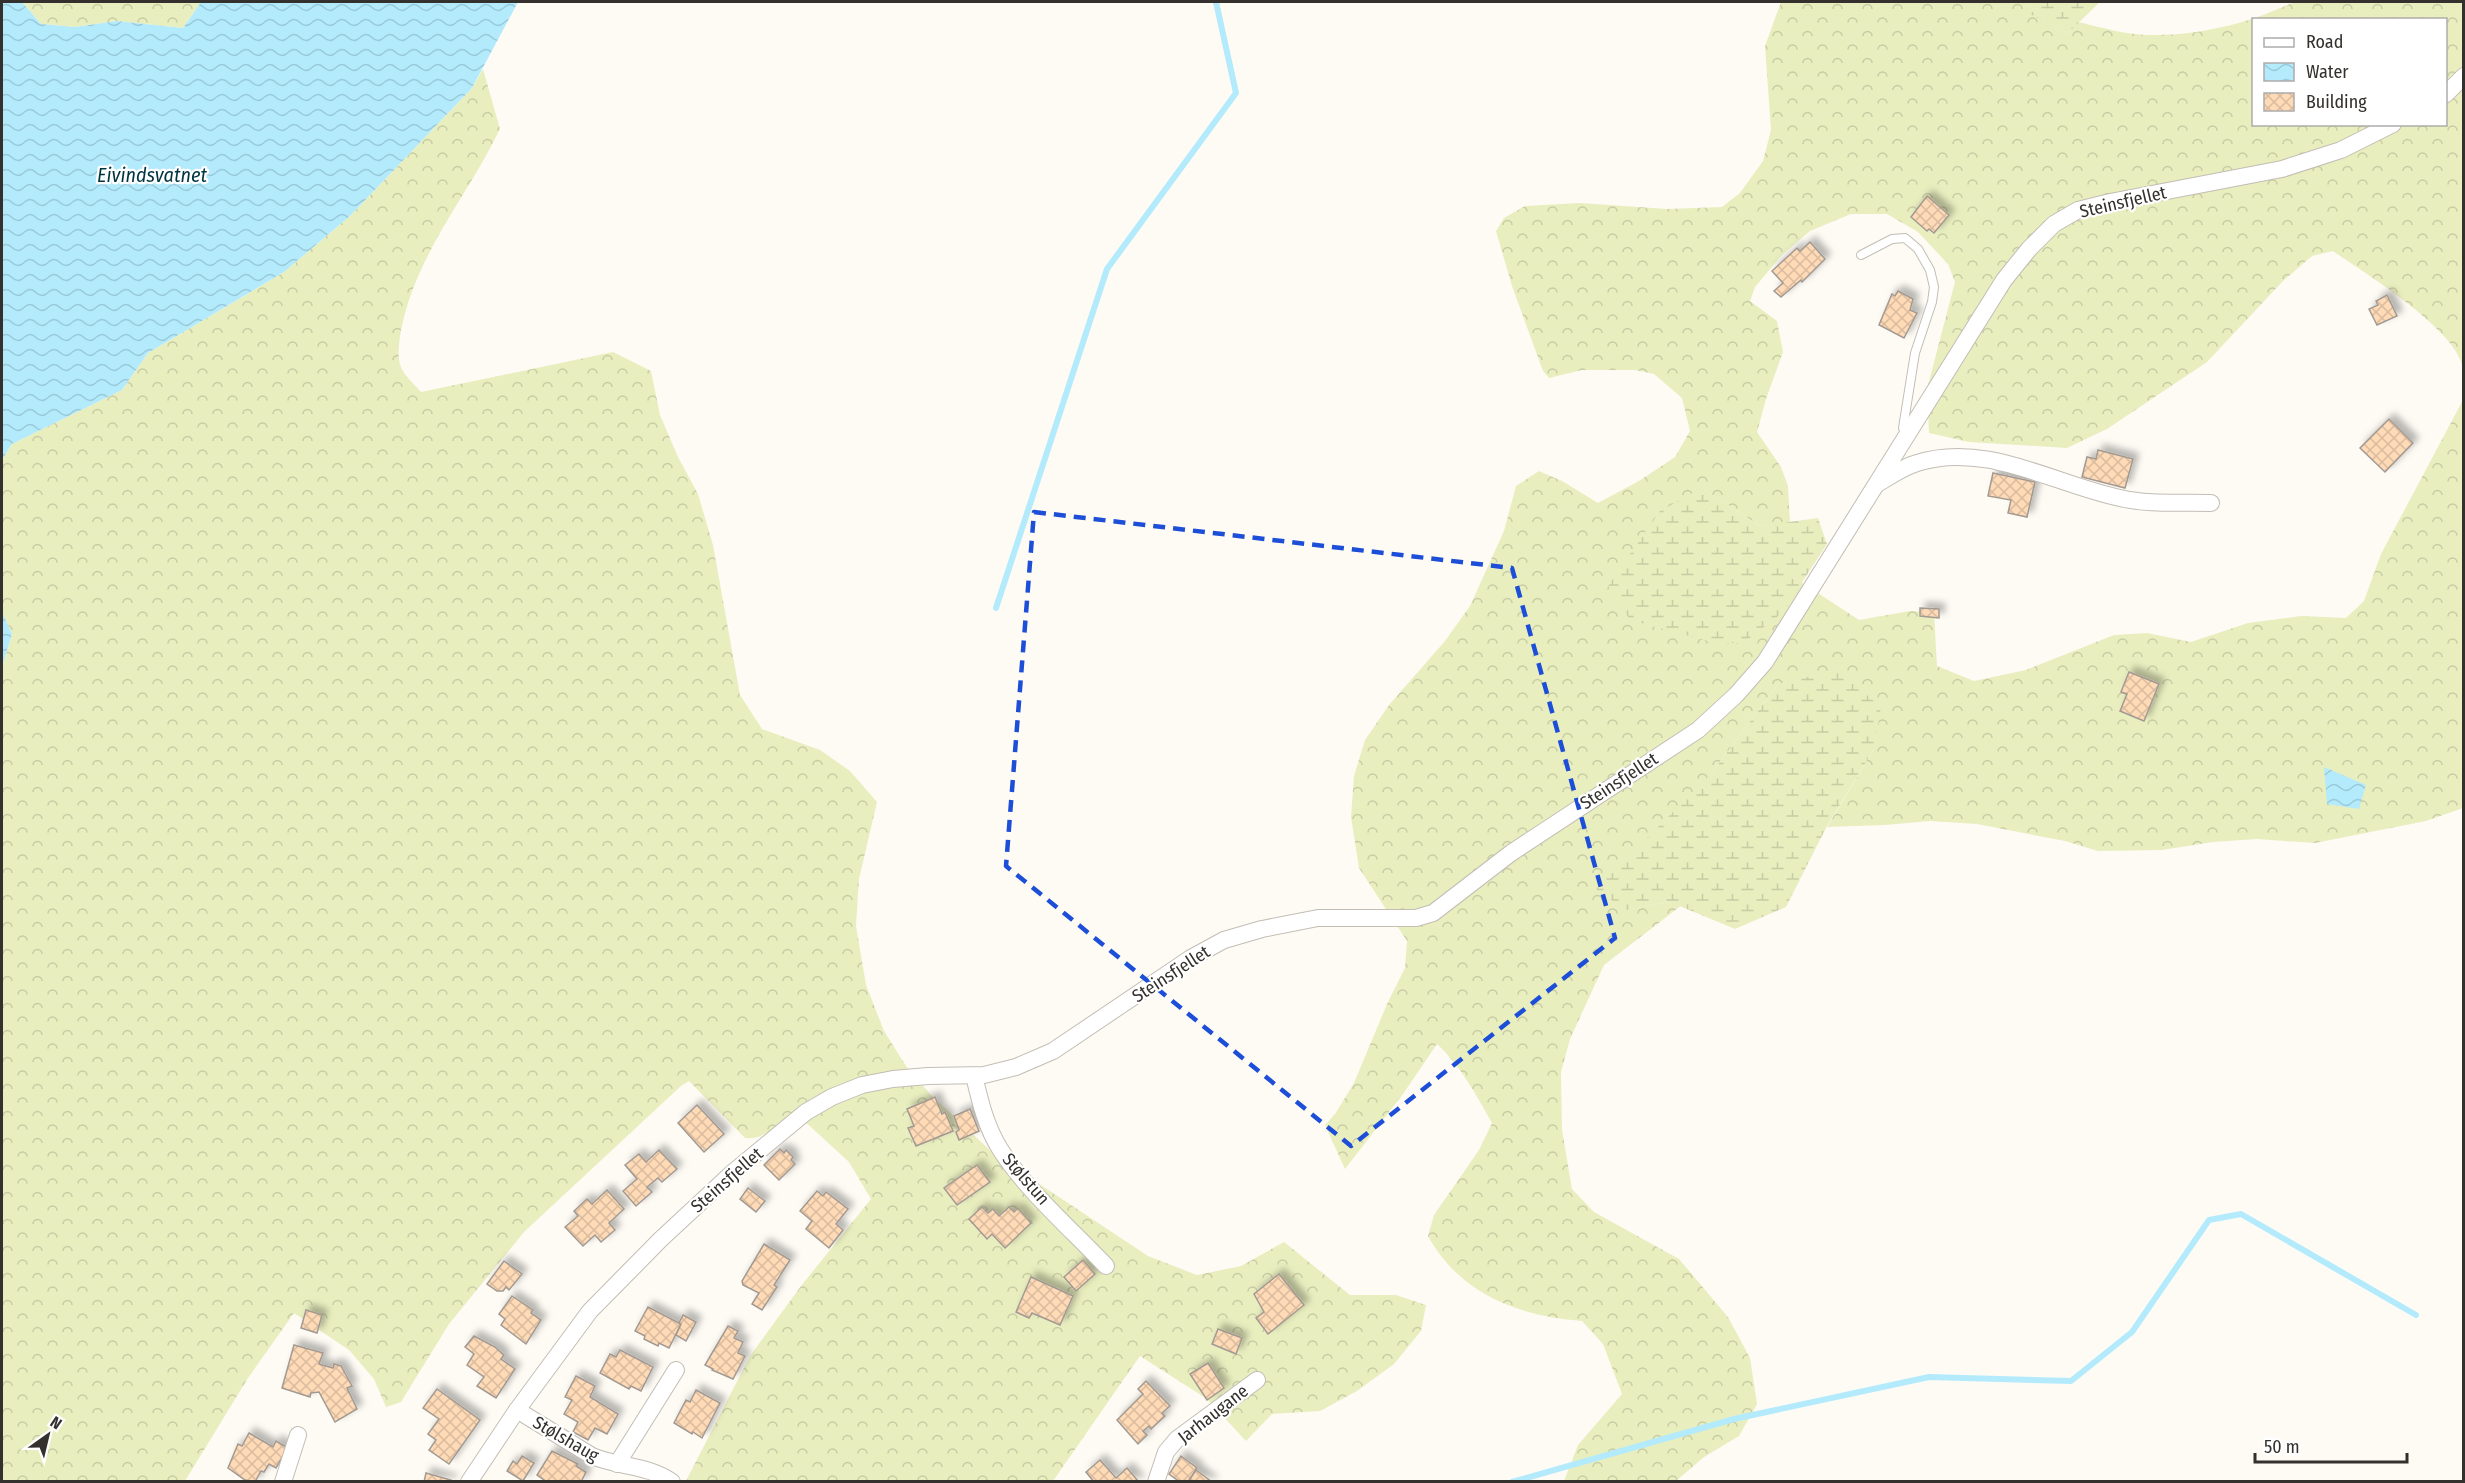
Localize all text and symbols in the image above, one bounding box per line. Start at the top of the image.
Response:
legend [2252,18,2447,126]
text: Road [2306,31,2343,53]
text: Water [2306,61,2349,83]
text: Building [2306,91,2367,113]
water label: Eivindsvatnet [97,163,207,187]
street label: Steinsfjellet [2078,181,2169,223]
street label: Steinsfjellet [1576,748,1662,814]
street label: Steinsfjellet [1128,941,1214,1007]
street label: Steinsfjellet [686,1143,768,1217]
street label: Stølstun [998,1149,1054,1209]
street label: Jarhaugane [1174,1380,1253,1448]
north arrow [18,1405,78,1465]
street label: Stølshaug [529,1411,603,1467]
text: N [47,1412,65,1434]
scale bar [2255,1426,2406,1464]
text: 50 m [2264,1436,2300,1458]

